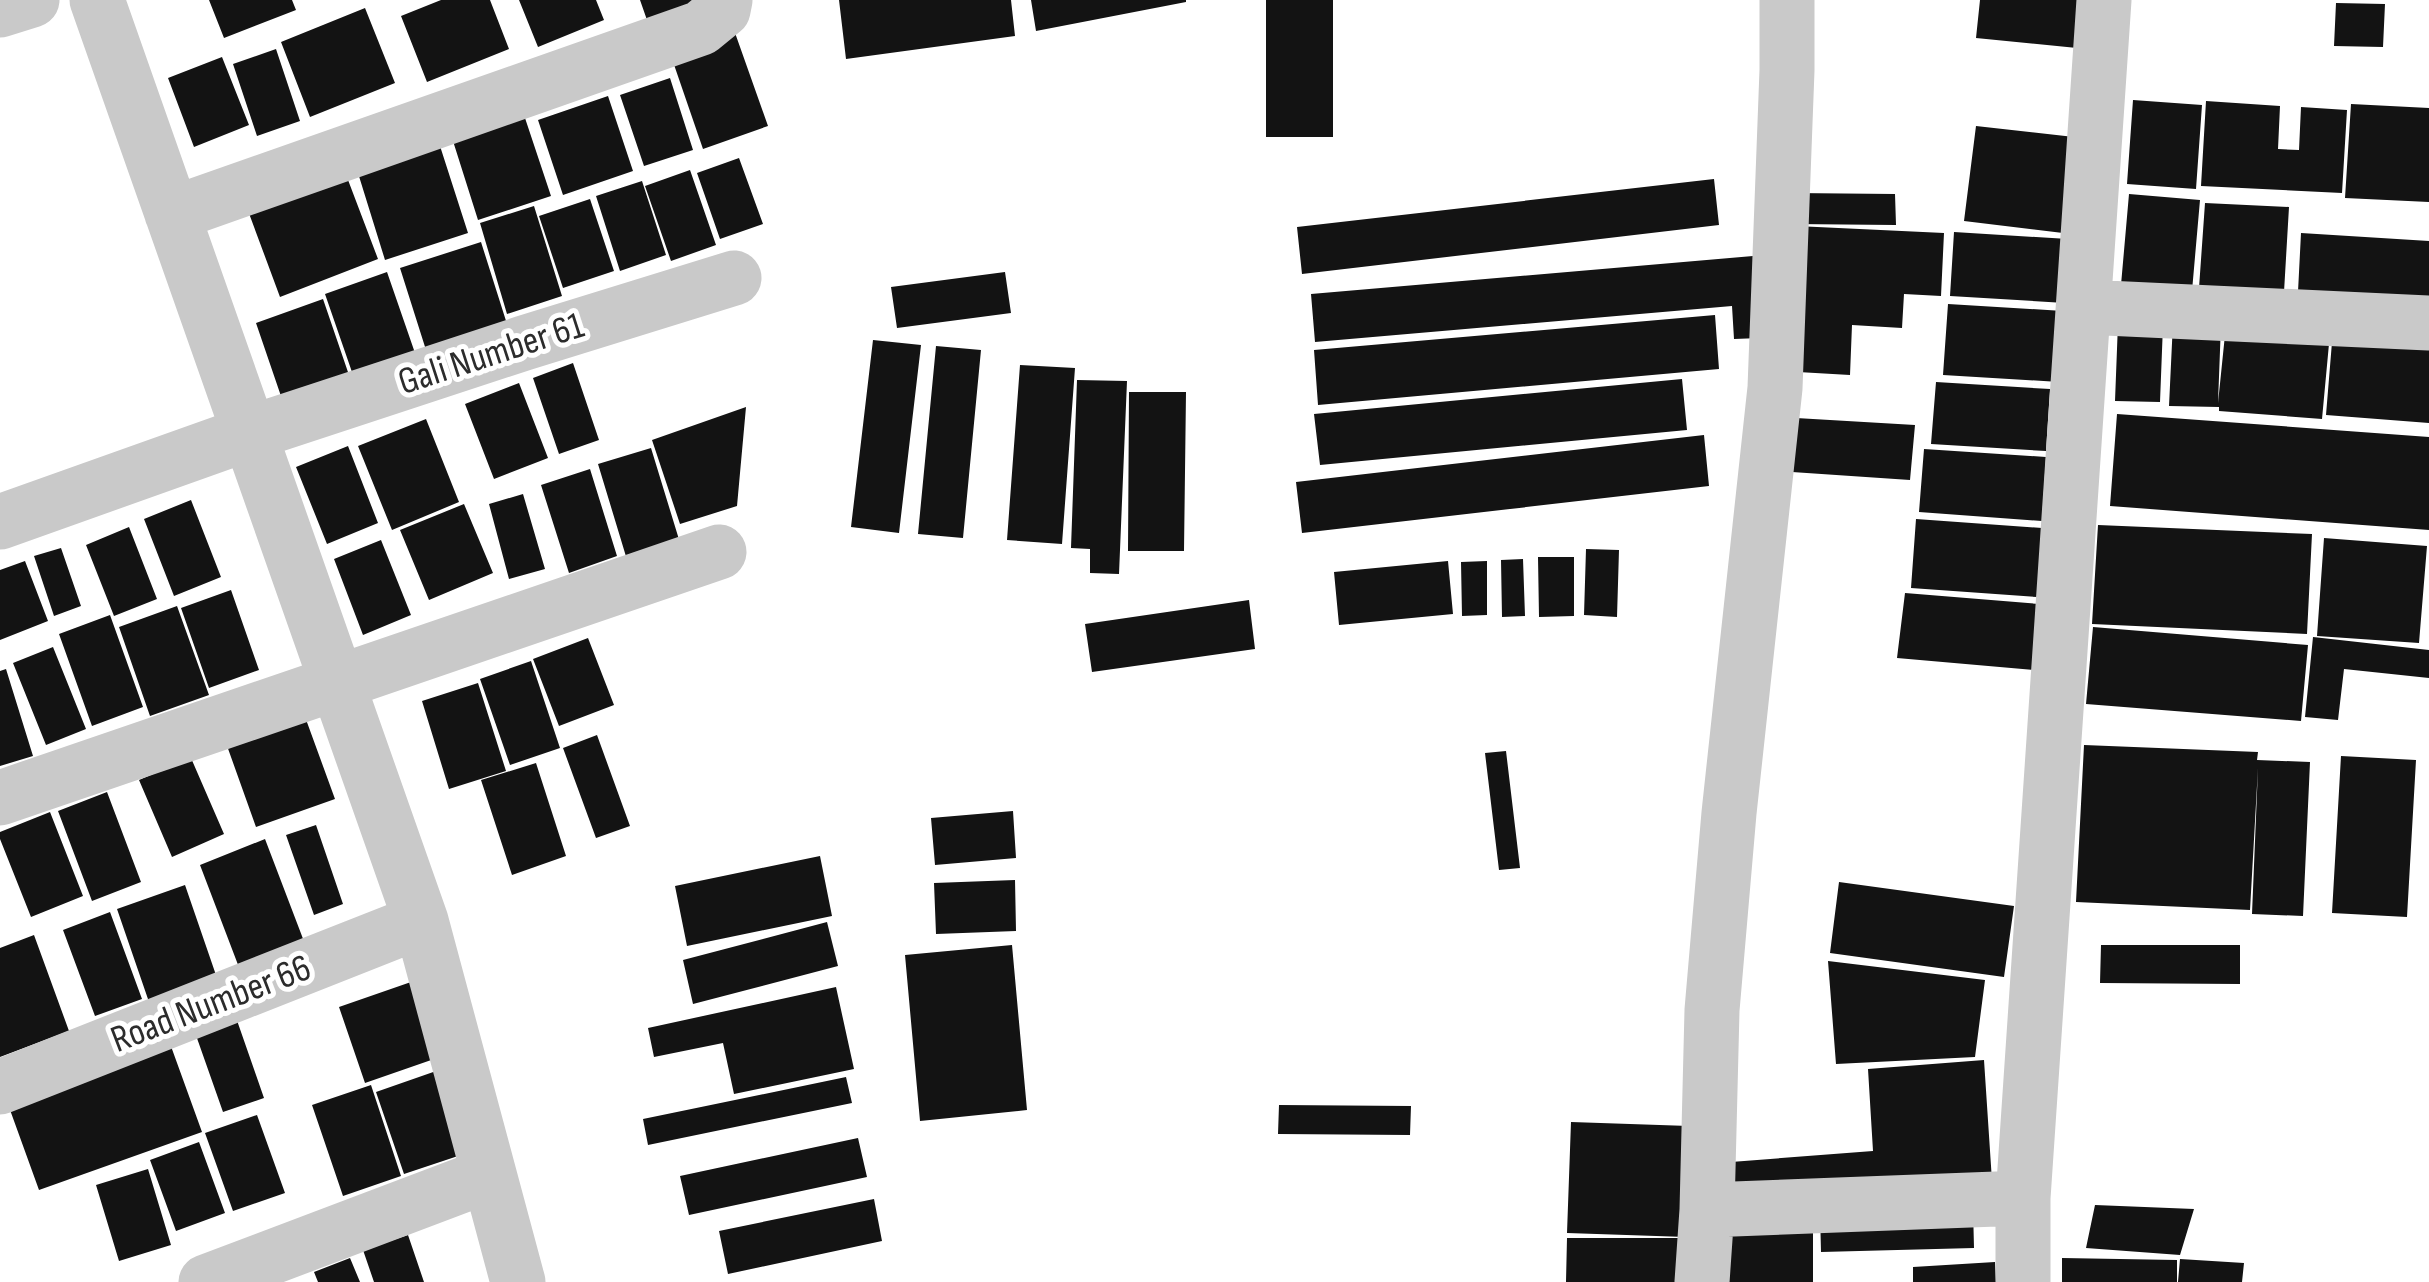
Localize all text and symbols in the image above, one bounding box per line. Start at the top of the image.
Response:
street label: Gali Number 61 [393,303,589,405]
street label: Road Number 66 [105,945,317,1063]

